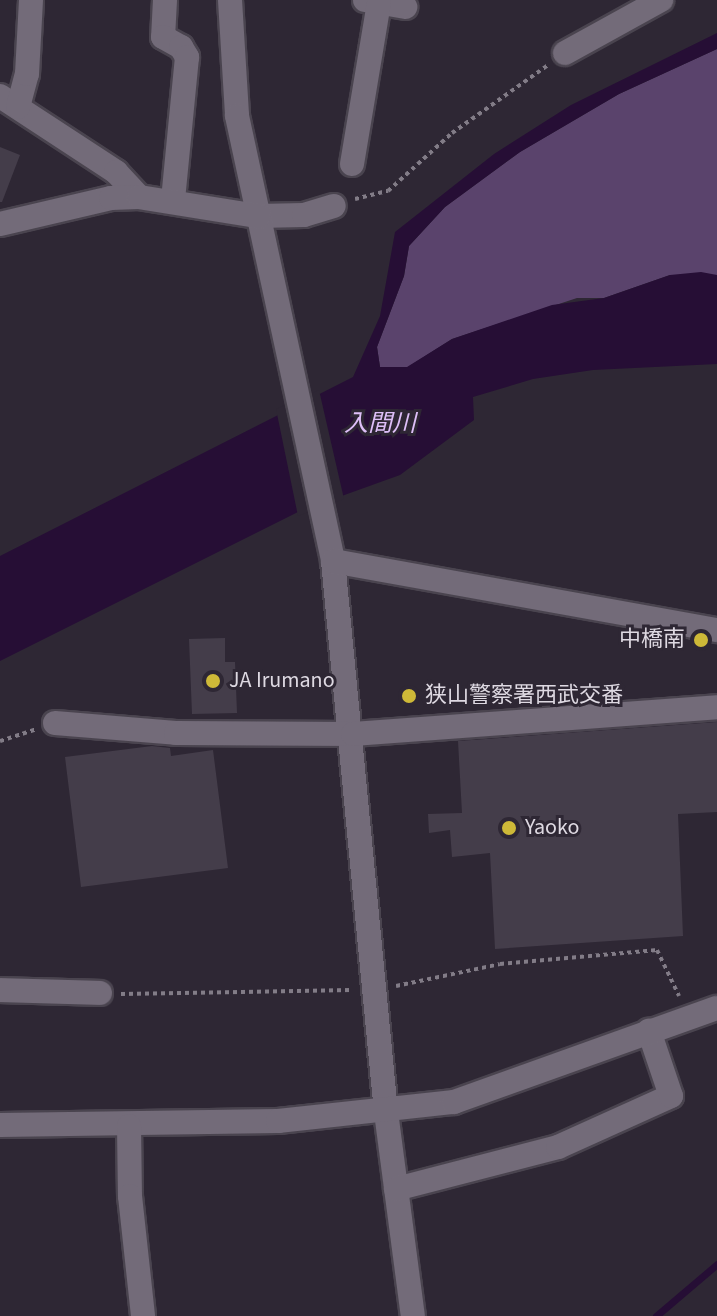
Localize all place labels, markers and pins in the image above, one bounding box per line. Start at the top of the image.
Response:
place label: 中橋南 [619,627,685,653]
marker: 中橋南 [692,631,710,649]
place label: JA Irumano [229,668,335,694]
marker: JA Irumano [204,672,222,690]
place label: 狭山警察署西武交番 [425,683,623,709]
marker: 狭山警察署西武交番 [400,687,418,705]
place label: Yaoko [525,815,579,841]
marker: Yaoko [500,819,518,837]

